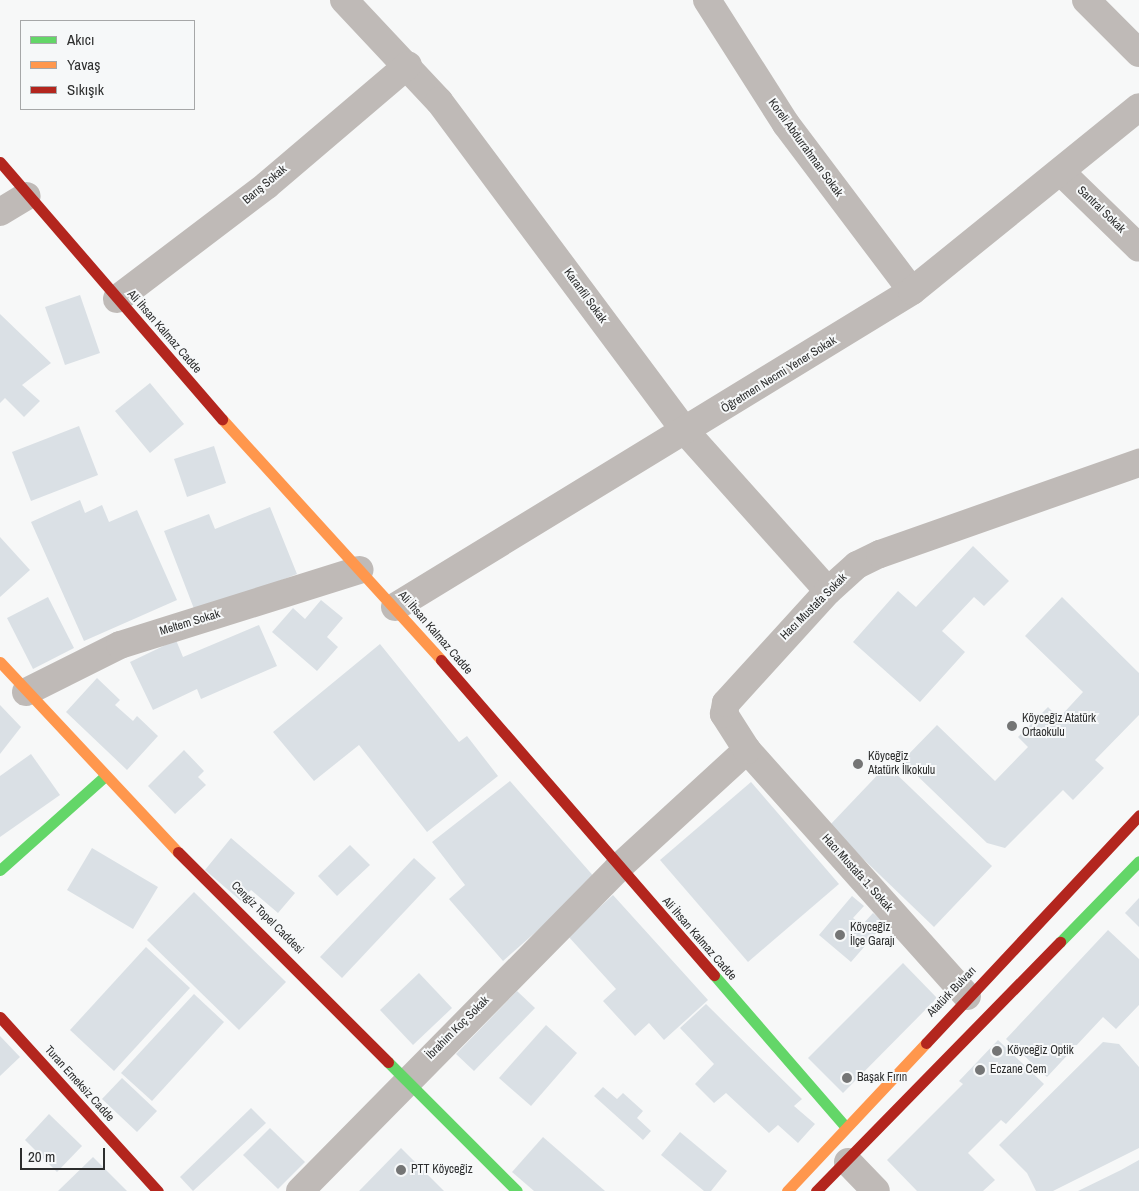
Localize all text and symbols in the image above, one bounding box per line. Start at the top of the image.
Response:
legend [20,20,195,110]
text: Akıcı [67,29,94,50]
text: Yavaş [67,54,100,75]
text: Sıkışık [67,79,104,100]
street label: Koreli Abdurrahman Sokak [764,96,846,200]
street label: Barış Sokak [240,162,290,208]
street label: Santral Sokak [1074,184,1128,236]
street label: Karanfil Sokak [560,266,610,326]
street label: Ali İhsan Kalmaz Cadde [124,287,204,377]
street label: Öğretmen Necmi Yener Sokak [719,334,839,416]
street label: Hacı Mustafa Sokak [778,571,850,643]
street label: Ali İhsan Kalmaz Cadde [395,588,475,678]
street label: Meltem Sokak [158,607,222,639]
place label: Köyceğiz Atatürk Ortaokulu [1022,712,1096,740]
marker: Köyceğiz Atatürk Ortaokulu [1006,720,1018,732]
place label: Köyceğiz Atatürk İlkokulu [868,750,935,778]
marker: Köyceğiz Atatürk İlkokulu [852,758,864,770]
street label: Hacı Mustafa 1. Sokak [819,831,895,915]
street label: Cengiz Topel Caddesi [228,879,306,957]
street label: Ali İhsan Kalmaz Cadde [659,894,739,984]
place label: Köyceğiz İlçe Garajı [850,921,895,949]
marker: Köyceğiz İlçe Garajı [834,929,846,941]
street label: Atatürk Bulvarı [924,964,980,1020]
street label: İbrahim Koç Sokak [424,994,492,1062]
street label: Turan Emeksiz Cadde [41,1043,117,1125]
place label: Köyceğiz Optik [1007,1044,1074,1058]
marker: Köyceğiz Optik [991,1045,1003,1057]
place label: Eczane Cem [990,1063,1046,1077]
marker: Eczane Cem [974,1064,986,1076]
place label: Başak Fırın [857,1071,907,1085]
marker: Başak Fırın [841,1072,853,1084]
scale bar [22,1138,108,1170]
text: 20 m [28,1146,55,1167]
place label: PTT Köyceğiz [411,1163,473,1177]
marker: PTT Köyceğiz [395,1164,407,1176]

